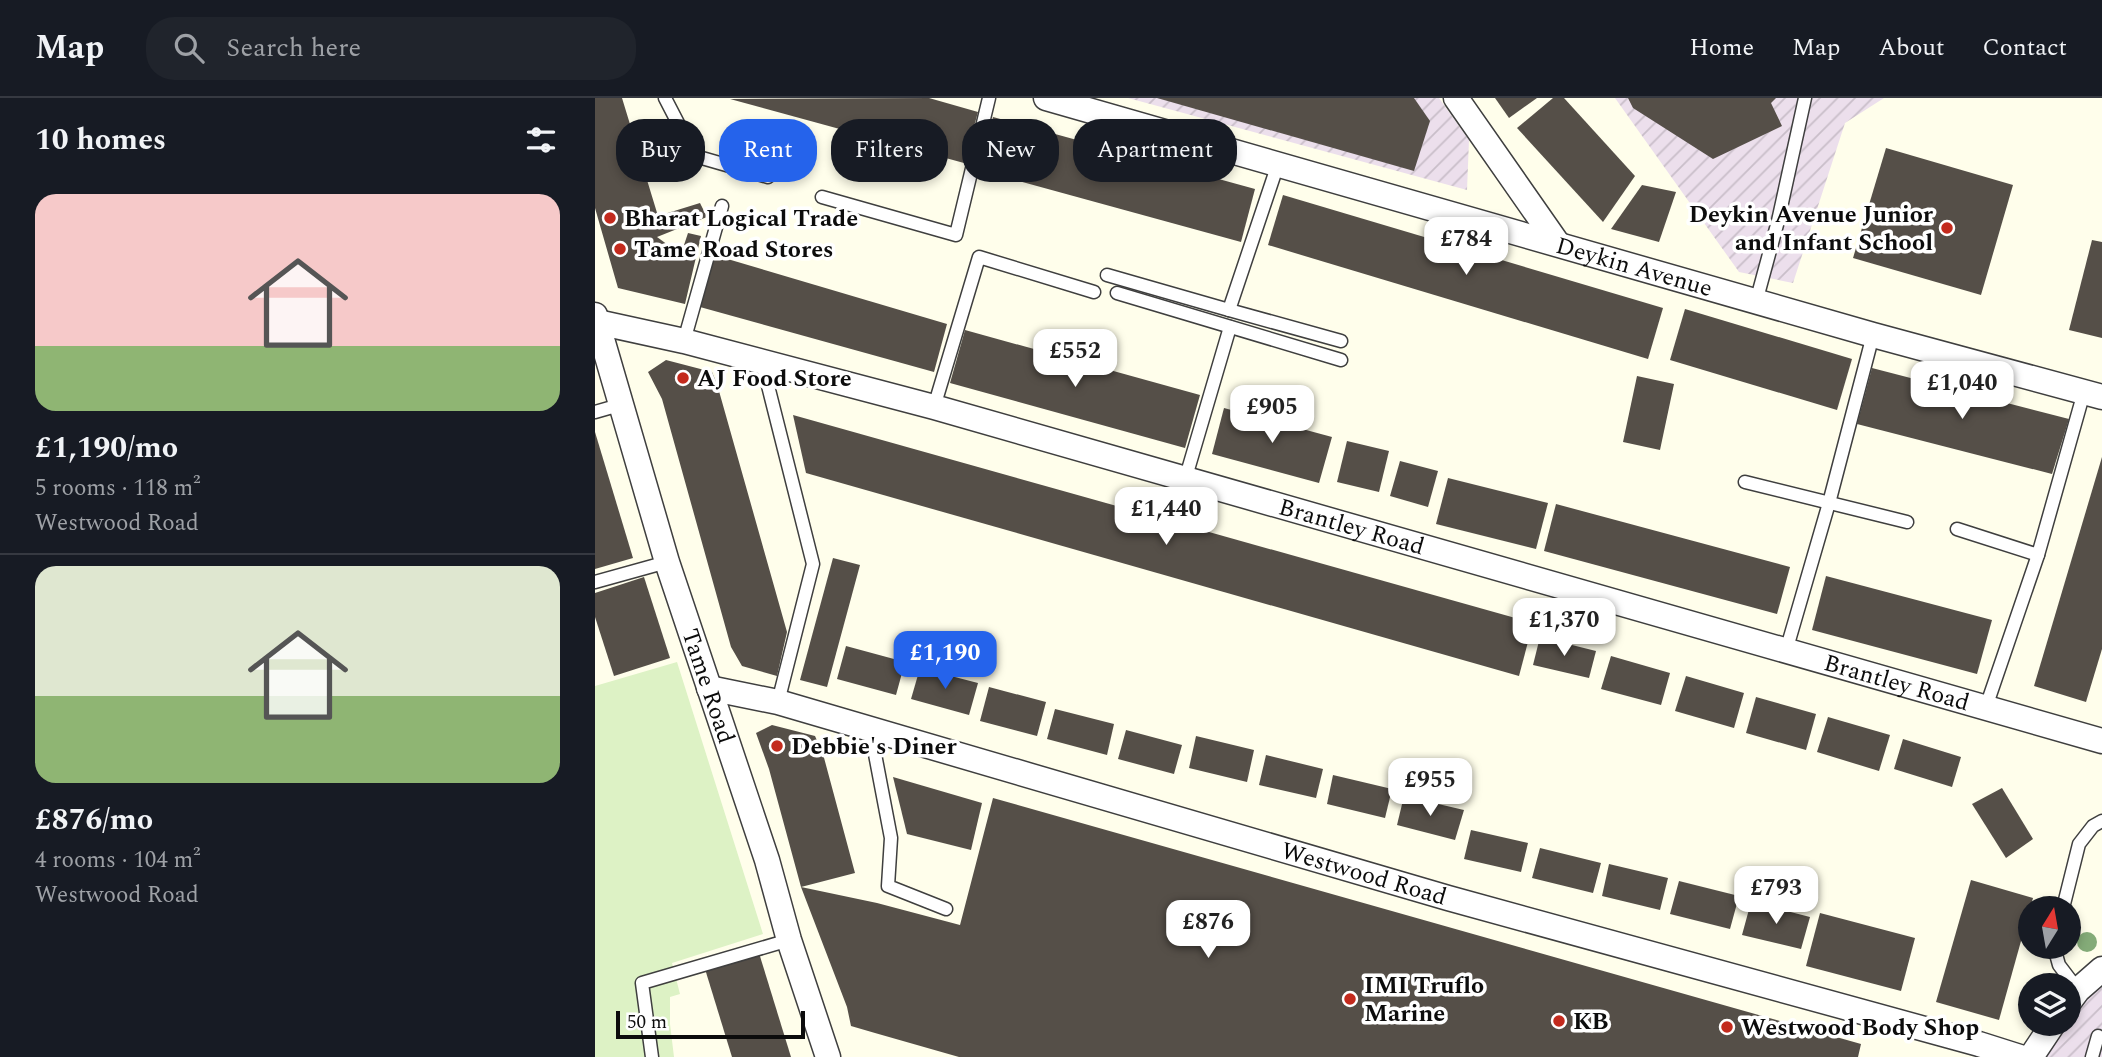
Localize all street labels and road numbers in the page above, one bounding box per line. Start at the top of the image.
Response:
street label: Deykin Avenue [1551,228,1717,307]
street label: Brantley Road [1274,489,1429,565]
street label: Tame Road [672,624,744,749]
street label: Brantley Road [1819,645,1974,721]
street label: Westwood Road [1277,833,1451,916]

